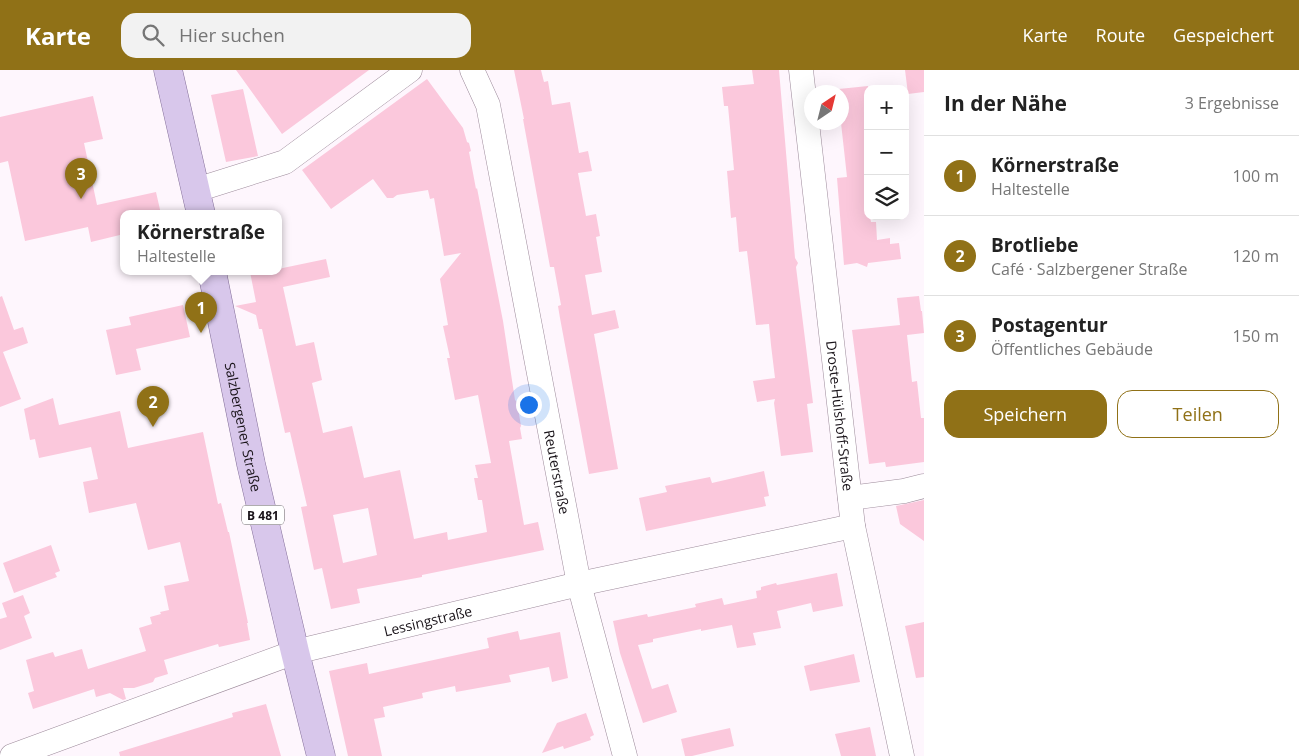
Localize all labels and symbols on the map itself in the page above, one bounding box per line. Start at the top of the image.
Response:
north arrow [804,85,849,130]
pin: 3 [65,158,97,199]
pin: 1 [185,292,217,333]
street label: Droste-Hülshoff-Straße [822,340,858,492]
street label: Salzbergener Straße [221,360,267,494]
pin: 2 [137,386,169,427]
your location [516,392,542,418]
street label: Reuterstraße [540,428,575,516]
road number: B 481 [242,506,284,524]
street label: Lessingstraße [382,600,474,640]

